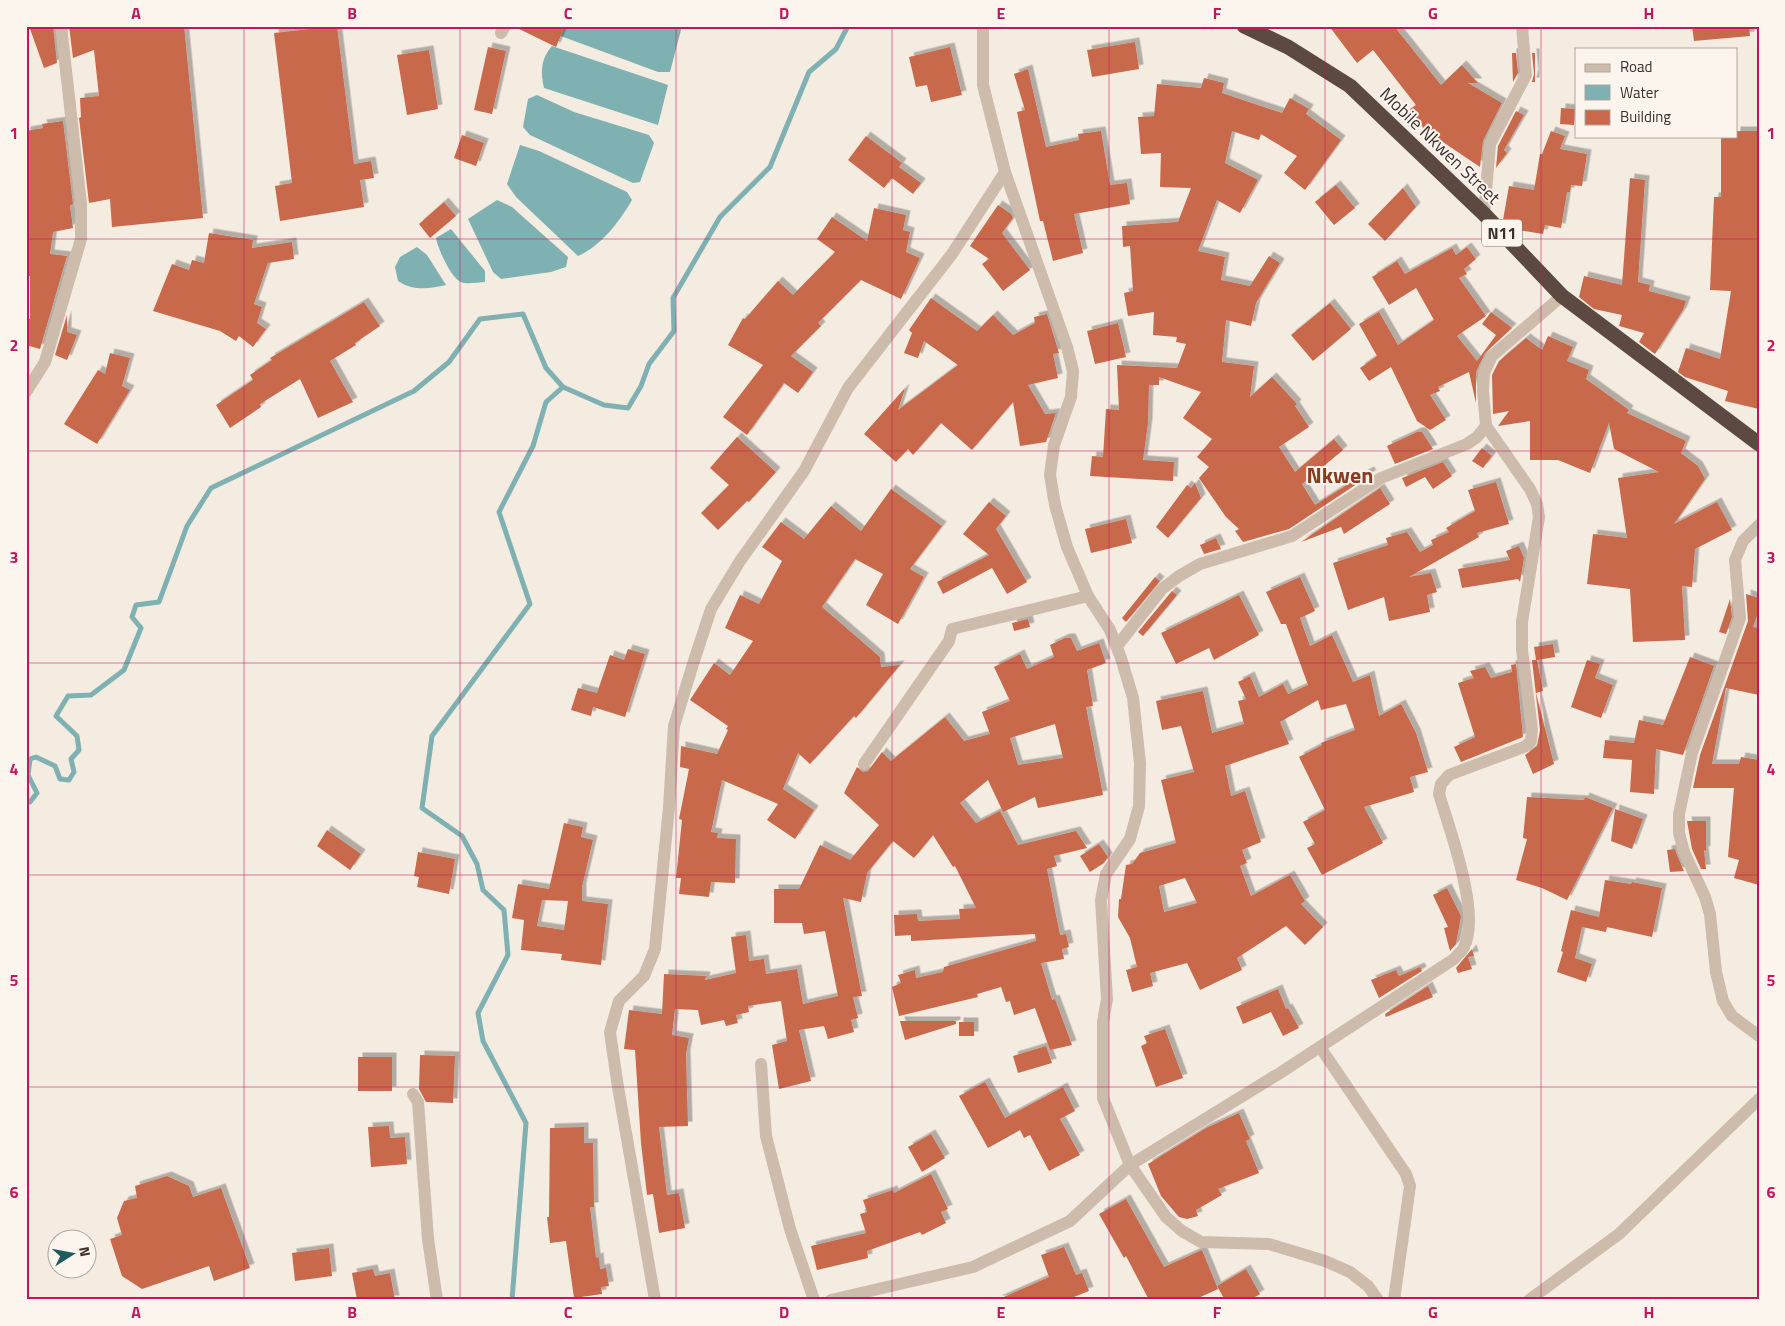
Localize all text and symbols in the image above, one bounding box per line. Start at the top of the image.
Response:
text: A [131,1,141,25]
text: B [347,1,357,25]
text: C [564,1,573,25]
text: D [779,1,789,25]
text: E [997,1,1006,25]
text: F [1213,1,1222,25]
text: G [1428,1,1438,25]
text: H [1644,1,1654,25]
legend [1575,48,1738,138]
text: Road [1620,55,1652,78]
street label: Mobile Nkwen Street [1374,81,1507,211]
text: Water [1620,81,1659,104]
text: Building [1620,105,1671,128]
text: 1 [10,121,18,145]
text: 1 [1767,121,1775,145]
road number: N11 [1482,220,1522,247]
text: 2 [10,333,18,357]
text: 2 [1767,333,1775,357]
district label: Nkwen [1307,458,1373,492]
text: 3 [10,545,18,569]
text: 3 [1767,545,1775,569]
text: 4 [10,757,19,781]
text: 4 [1767,757,1776,781]
text: 5 [10,968,19,992]
text: 5 [1767,968,1776,992]
text: 6 [10,1180,19,1204]
text: 6 [1767,1180,1776,1204]
north arrow [48,1228,98,1278]
text: N [74,1245,96,1258]
text: A [131,1300,141,1324]
text: B [347,1300,357,1324]
text: C [564,1300,573,1324]
text: D [779,1300,789,1324]
text: E [997,1300,1006,1324]
text: F [1213,1300,1222,1324]
text: G [1428,1300,1438,1324]
text: H [1644,1300,1654,1324]

